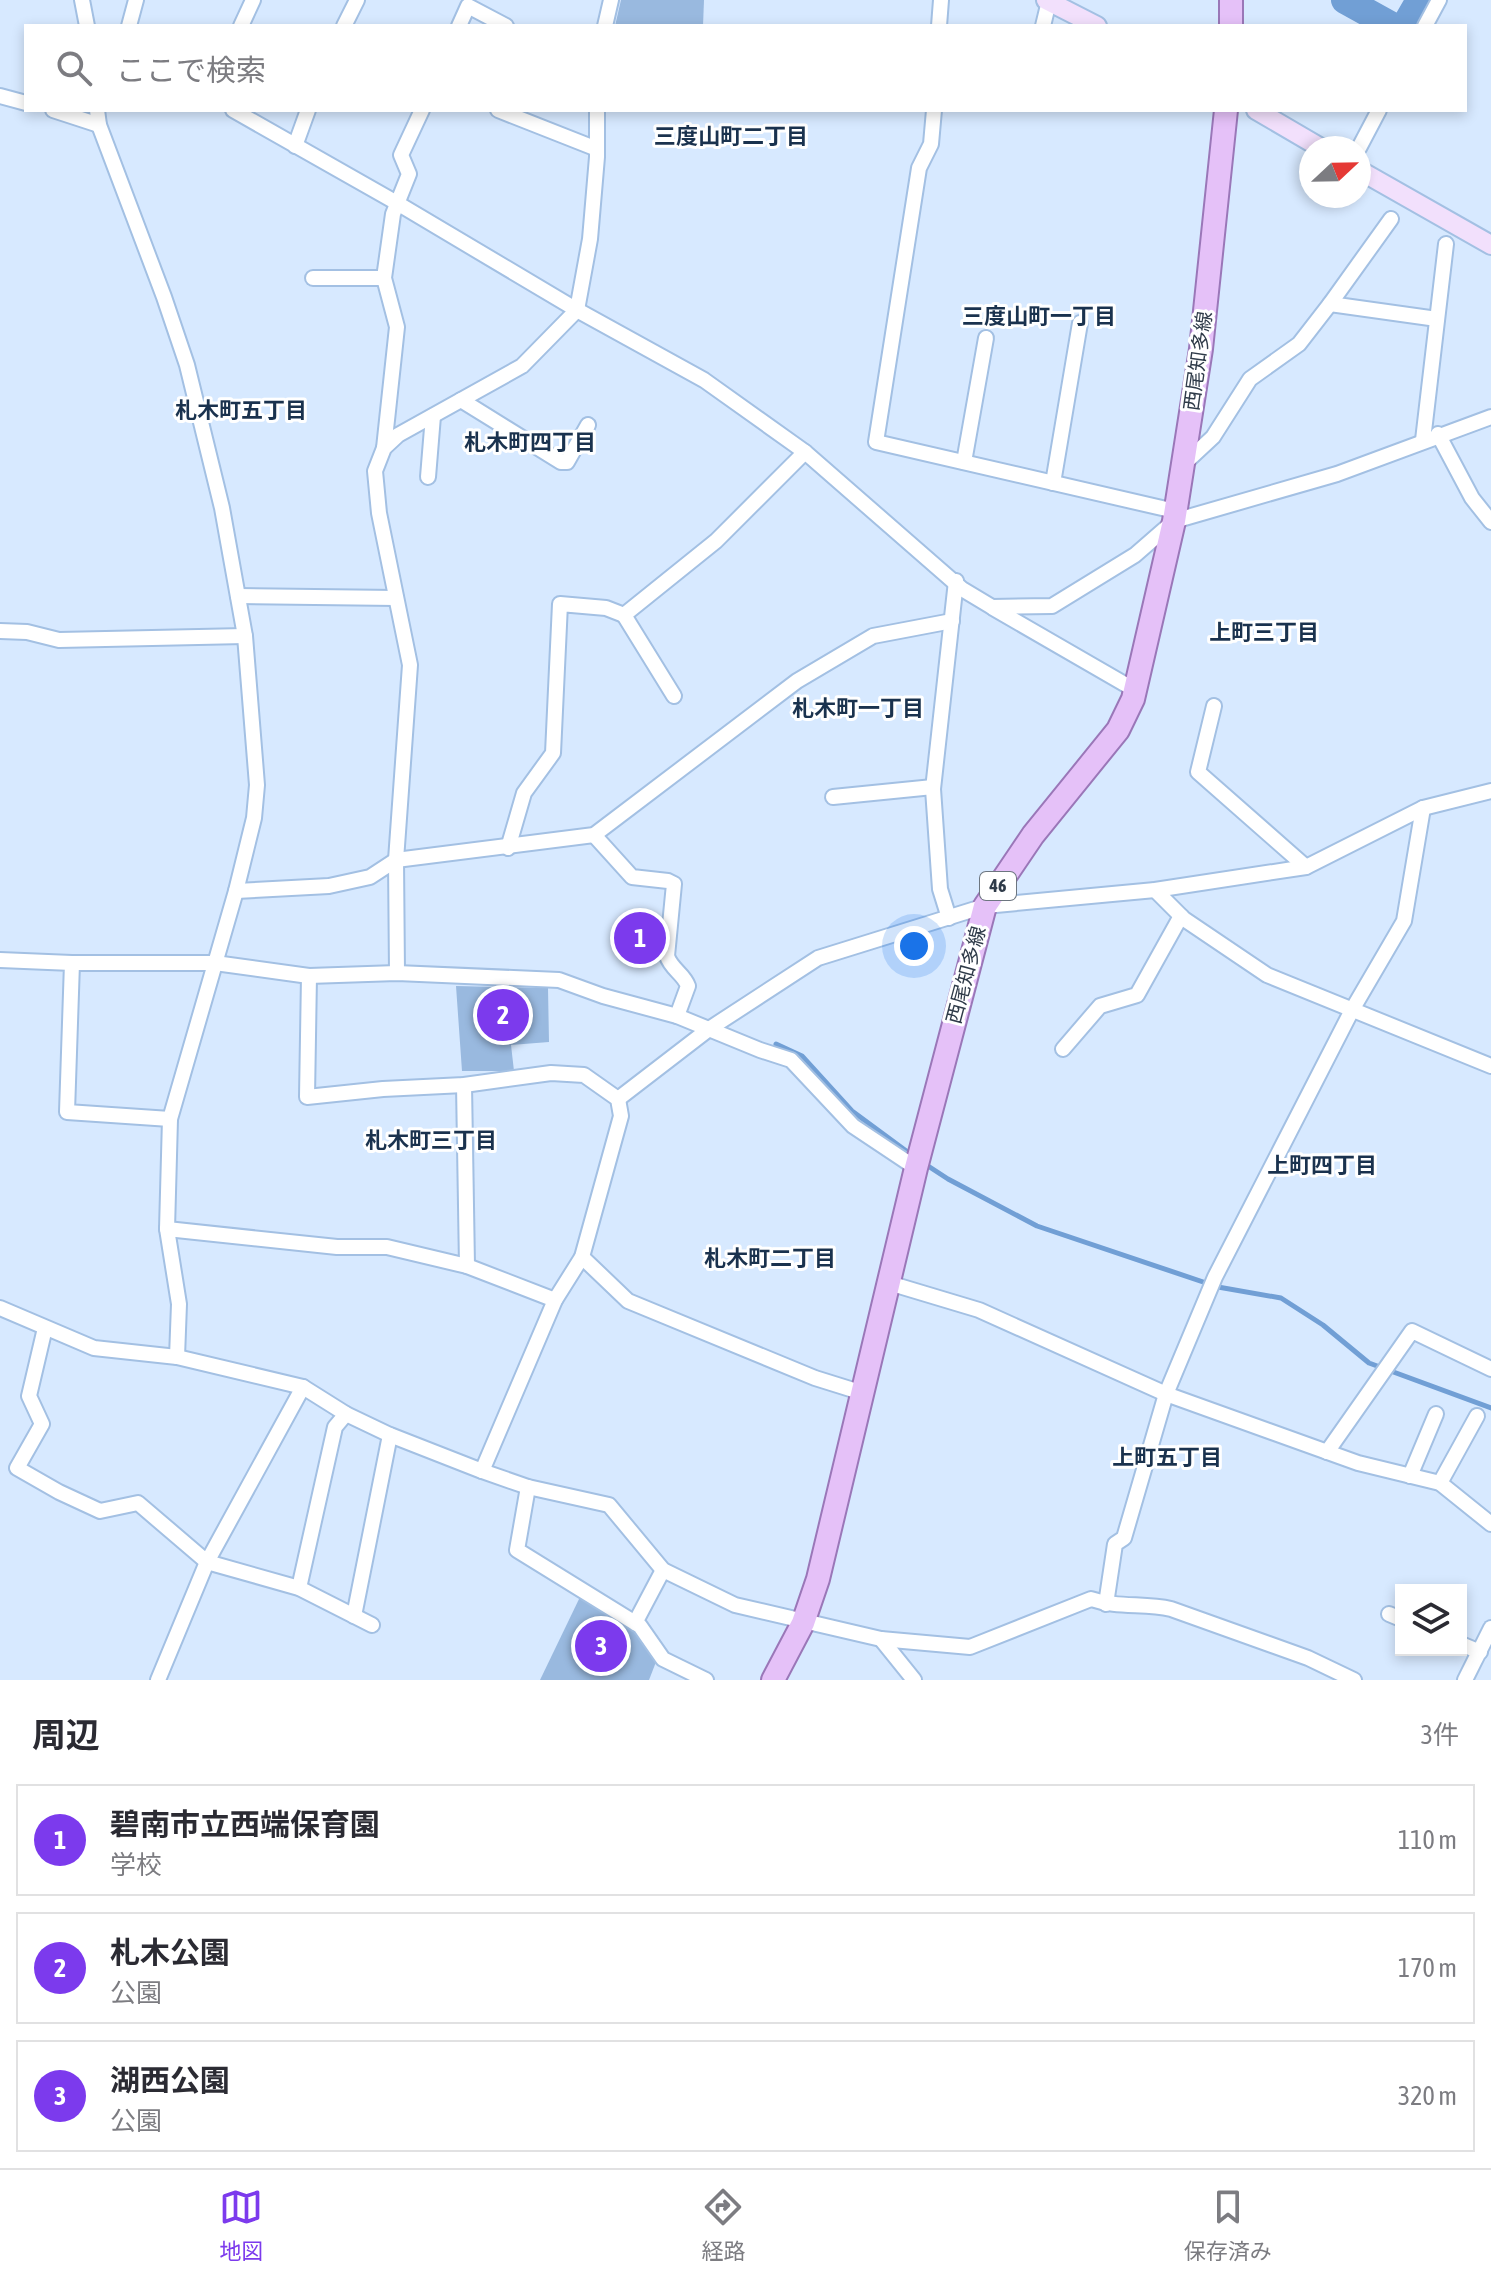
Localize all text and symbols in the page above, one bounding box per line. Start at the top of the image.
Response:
search box [24,24,1467,112]
icon: search [52,46,96,90]
text: ここで検索 [116,53,266,87]
district label: 三度山町二丁目 [654,123,808,149]
north arrow [1299,136,1371,208]
district label: 三度山町一丁目 [962,303,1116,329]
street label: 西尾知多線 [1179,310,1216,412]
district label: 札木町五丁目 [175,397,307,423]
district label: 札木町四丁目 [464,429,596,455]
district label: 上町三丁目 [1209,619,1319,645]
district label: 札木町一丁目 [792,695,924,721]
road number: 46 [980,872,1016,900]
pin: 1 [614,908,666,968]
street label: 西尾知多線 [941,924,990,1026]
your location [894,926,934,966]
pin: 2 [477,985,529,1045]
district label: 札木町三丁目 [365,1127,497,1153]
district label: 上町四丁目 [1267,1152,1377,1178]
district label: 札木町二丁目 [704,1245,836,1271]
district label: 上町五丁目 [1112,1444,1222,1470]
map controls [1395,1584,1467,1656]
button: layers [1395,1584,1467,1656]
pin: 3 [575,1616,627,1676]
text: 周辺 [32,1715,100,1754]
text: 3件 [1421,1720,1459,1750]
text: 碧南市立西端保育園 [110,1807,380,1841]
text: 1 [54,1825,66,1855]
text: 110 m [1398,1825,1457,1855]
text: 学校 [110,1850,162,1880]
text: 札木公園 [110,1935,230,1969]
text: 2 [54,1953,66,1983]
text: 170 m [1398,1953,1457,1983]
text: 公園 [110,1978,162,2008]
text: 湖西公園 [110,2063,230,2097]
text: 3 [54,2081,66,2111]
text: 320 m [1398,2081,1457,2111]
text: 公園 [110,2106,162,2136]
tab: 地図 [219,2185,263,2265]
tab: 経路 [701,2185,746,2265]
tab: 保存済み [1184,2185,1272,2265]

